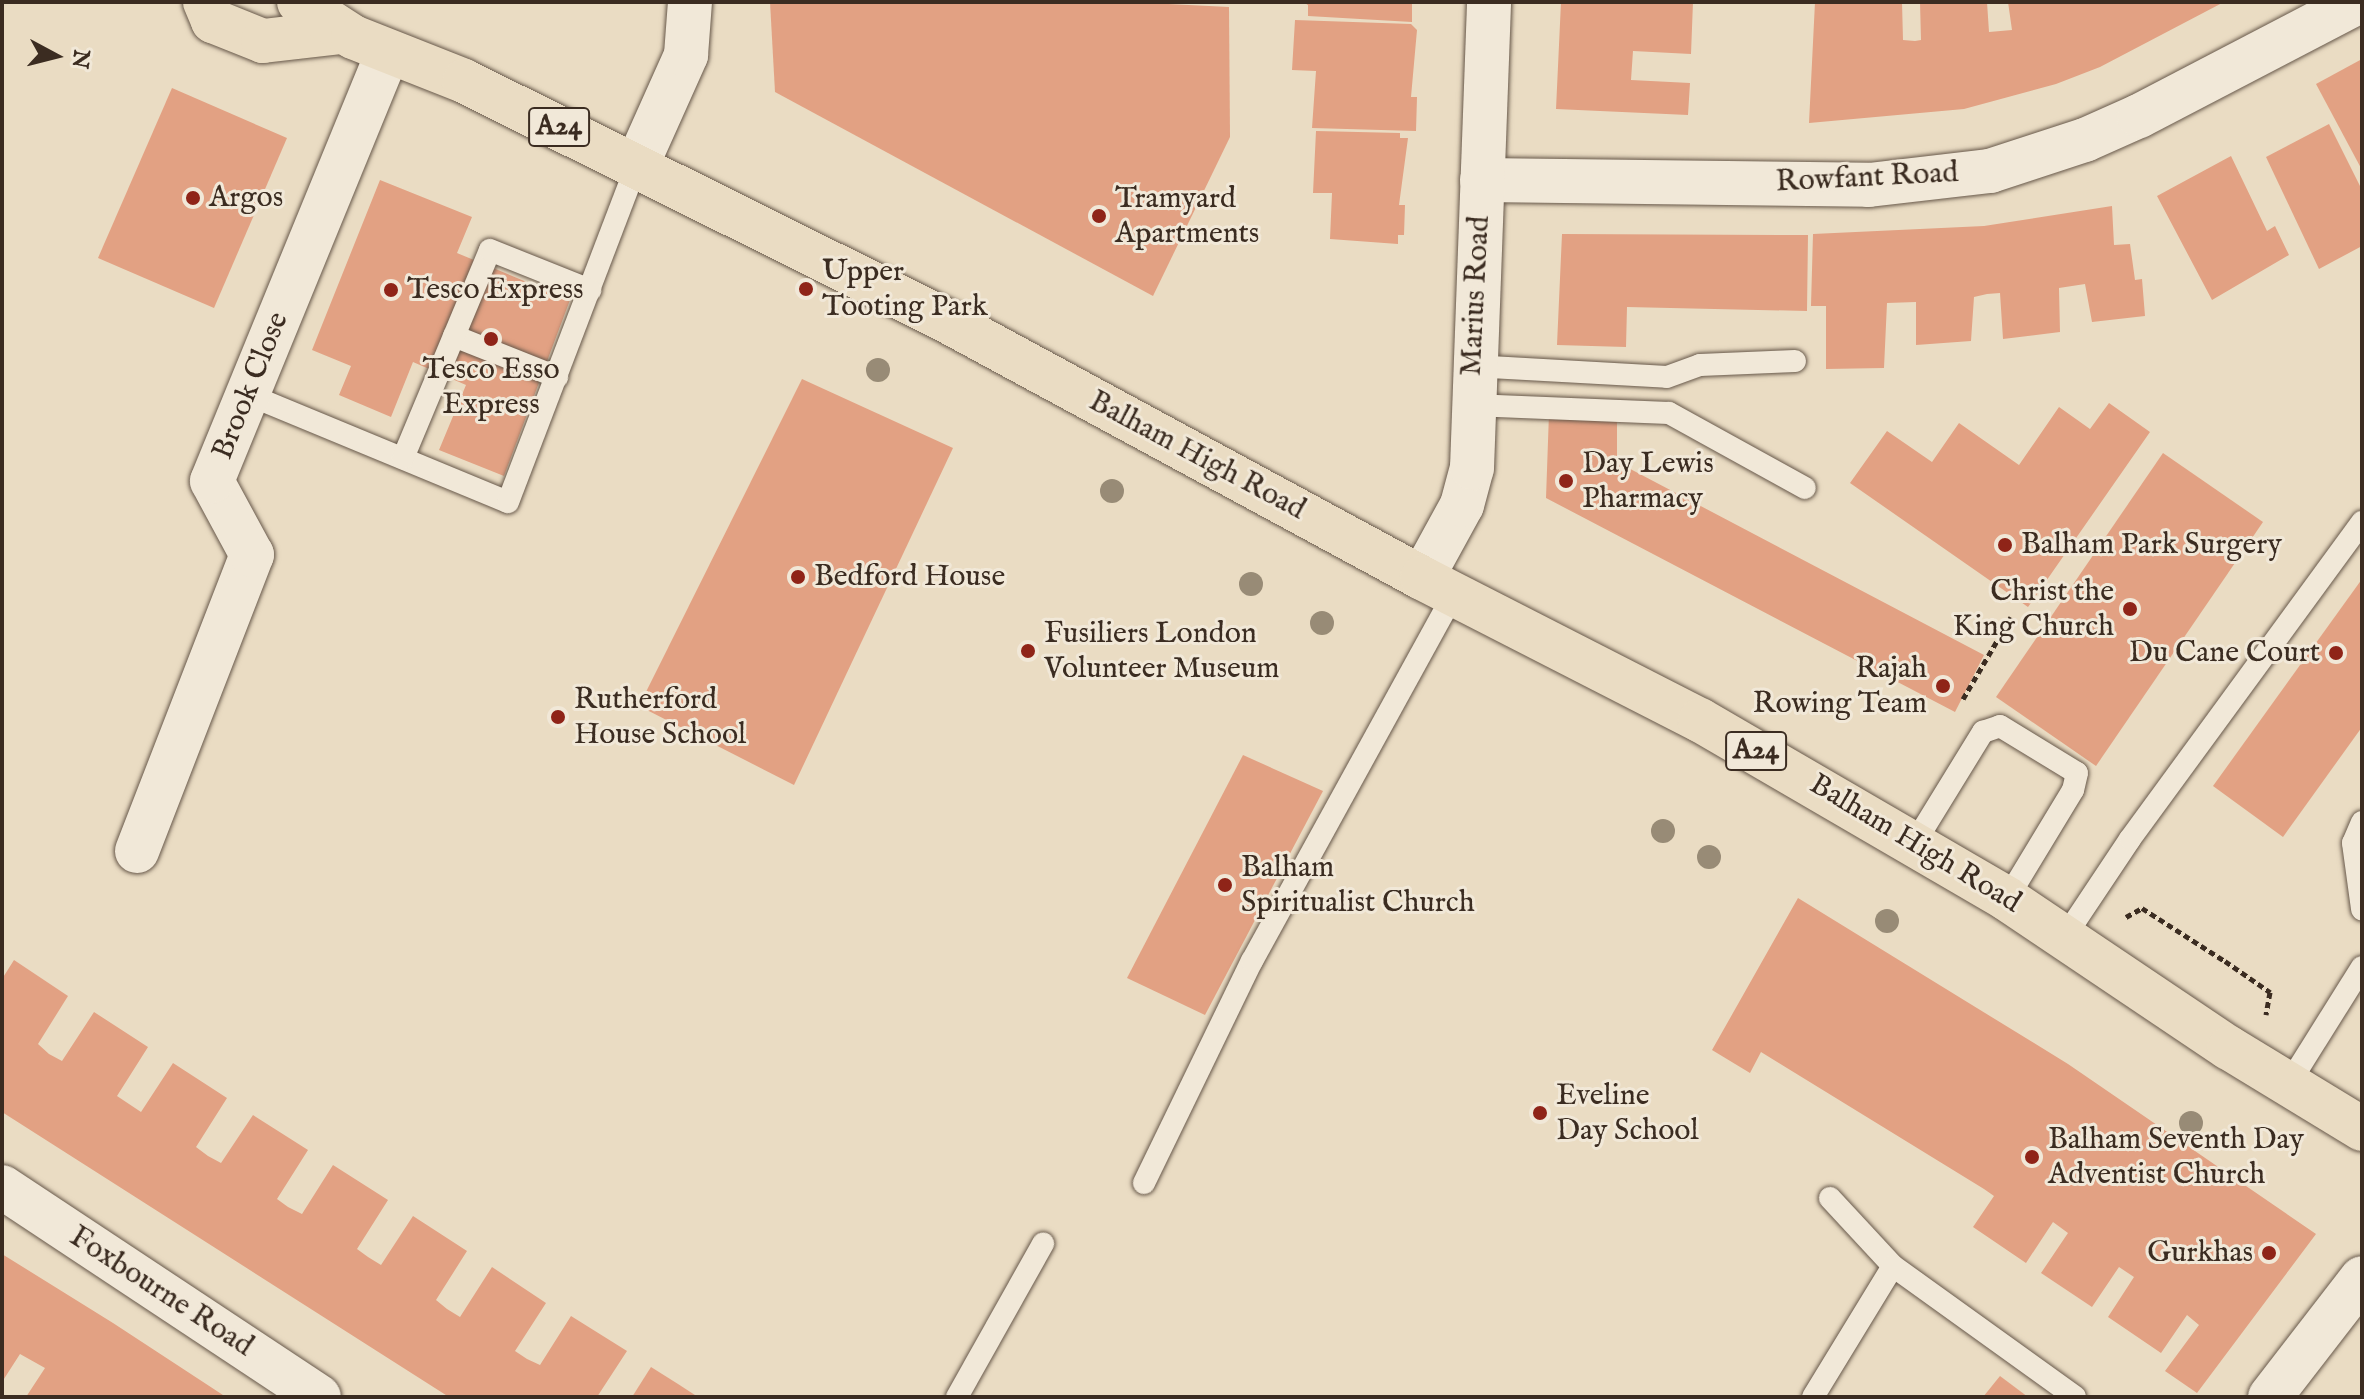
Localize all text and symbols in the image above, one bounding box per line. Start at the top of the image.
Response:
north arrow [16,16,96,96]
text: N [65,48,95,70]
road number: A24 [527,103,591,151]
street label: Rowfant Road [1775,155,1959,201]
place label: Argos [209,180,283,216]
place label: Tramyard Apartments [1115,181,1259,252]
marker: Argos [184,189,202,207]
marker: Tramyard Apartments [1090,207,1108,225]
street label: Marius Road [1454,215,1498,377]
place label: Upper Tooting Park [822,254,988,324]
place label: Tesco Express [407,272,584,308]
marker: Upper Tooting Park [797,280,815,298]
marker: Tesco Express [382,281,400,299]
street label: Brook Close [205,307,297,465]
marker: Tesco Esso Express [482,330,500,348]
place label: Tesco Esso Express [422,352,560,422]
street label: Balham High Road [1083,384,1311,528]
place label: Day Lewis Pharmacy [1582,446,1714,516]
marker: Day Lewis Pharmacy [1557,472,1575,490]
place label: Balham Park Surgery [2021,527,2282,563]
marker: Balham Park Surgery [1996,536,2014,554]
place label: Bedford House [814,559,1005,595]
marker: Bedford House [789,568,807,586]
place label: Christ the King Church [1953,574,2114,644]
marker: Christ the King Church [2121,600,2139,618]
place label: Fusiliers London Volunteer Museum [1044,616,1279,686]
place label: Du Cane Court [2129,635,2320,671]
marker: Fusiliers London Volunteer Museum [1019,642,1037,660]
marker: Du Cane Court [2327,644,2345,662]
place label: Rajah Rowing Team [1753,651,1927,722]
marker: Rajah Rowing Team [1934,677,1952,695]
place label: Rutherford House School [574,682,746,752]
marker: Rutherford House School [549,708,567,726]
road number: A24 [1724,727,1788,775]
street label: Balham High Road [1803,767,2027,921]
place label: Balham Spiritualist Church [1241,850,1475,920]
marker: Balham Spiritualist Church [1216,876,1234,894]
place label: Eveline Day School [1556,1078,1699,1148]
marker: Eveline Day School [1531,1104,1549,1122]
place label: Balham Seventh Day Adventist Church [2048,1122,2304,1192]
marker: Balham Seventh Day Adventist Church [2023,1148,2041,1166]
street label: Foxbourne Road [62,1219,260,1365]
place label: Gurkhas [2147,1235,2253,1271]
marker: Gurkhas [2260,1244,2278,1262]

